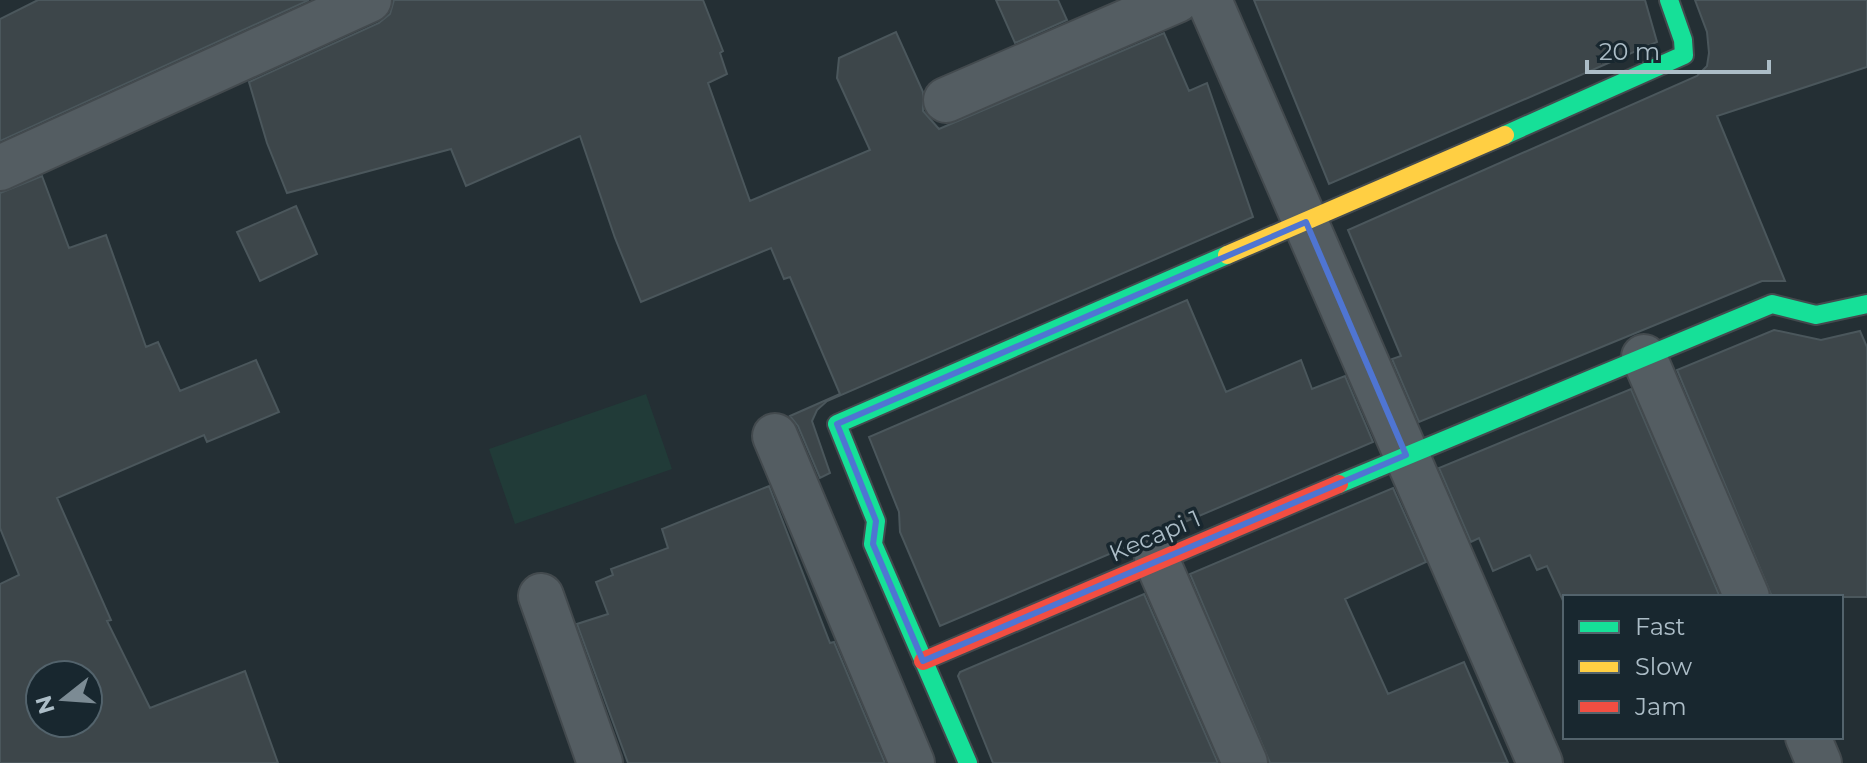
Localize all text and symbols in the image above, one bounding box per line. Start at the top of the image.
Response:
scale bar [1587,24,1769,74]
text: 20 m [1599,37,1660,66]
street label: Kecapi 1 [1105,503,1205,568]
legend [1563,595,1843,739]
text: Fast [1635,612,1686,641]
text: Slow [1635,652,1692,681]
north arrow [24,659,104,739]
text: N [30,692,61,717]
text: Jam [1634,692,1687,721]

